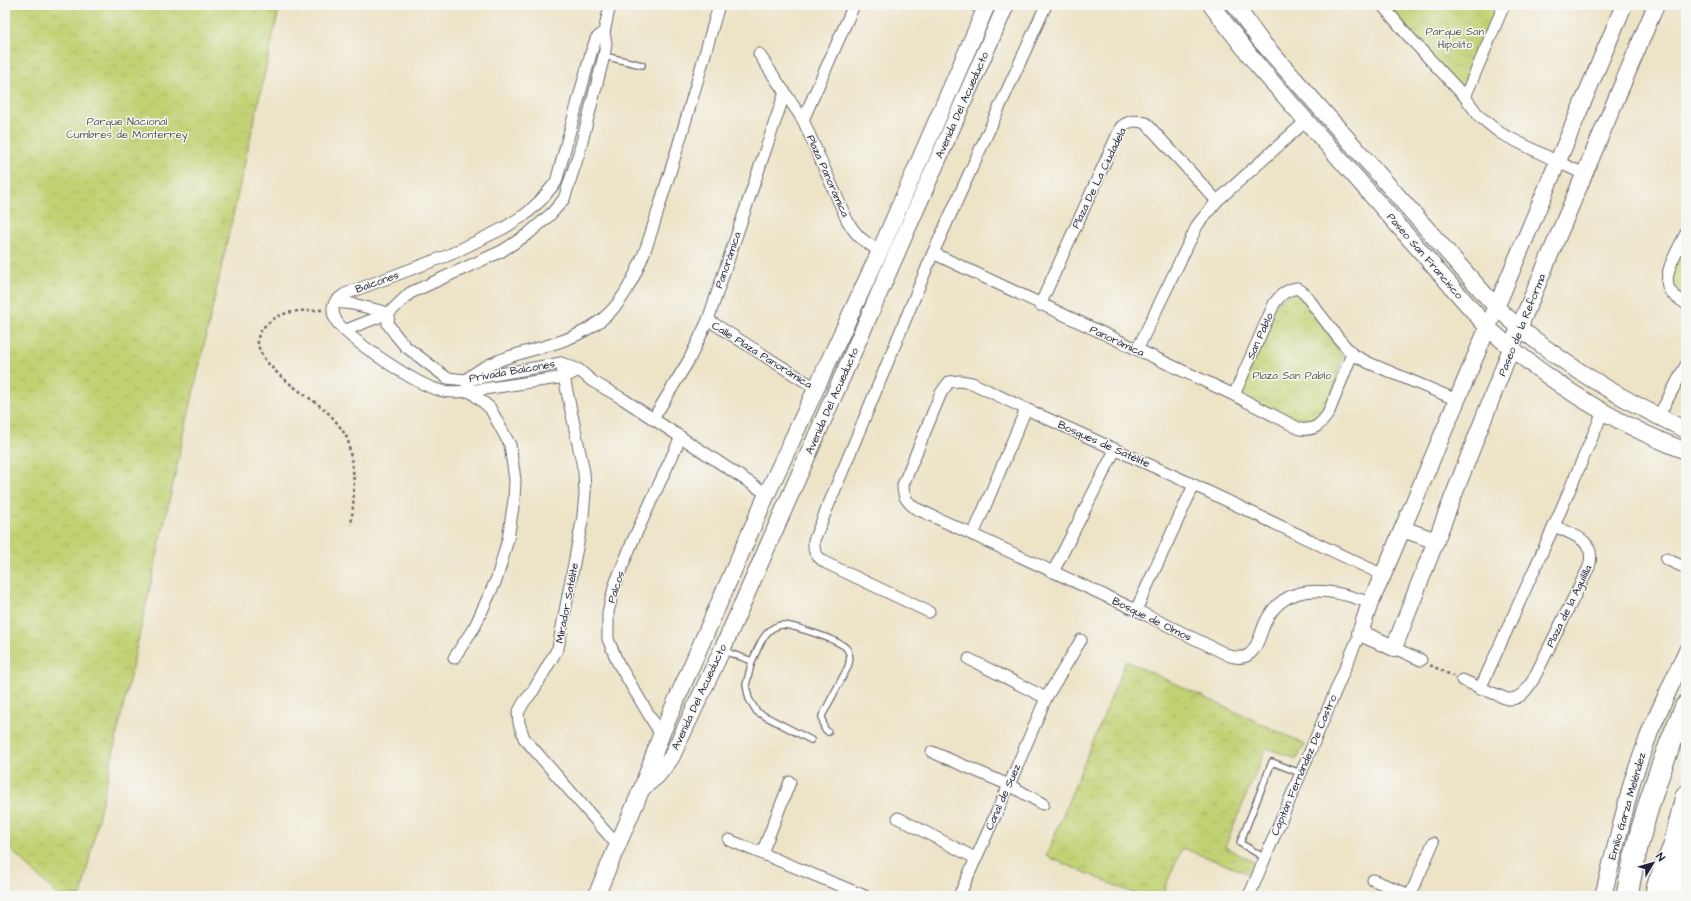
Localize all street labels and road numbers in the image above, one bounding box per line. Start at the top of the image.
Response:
street label: Avenida Del Acueducto [932,49,993,161]
street label: Plaza De La Ciudadela [1068,125,1130,231]
street label: Plaza Panorámica [803,133,853,220]
street label: Paseo San Francisco [1383,210,1467,303]
street label: Panorámica [711,229,745,290]
street label: Balcones [353,267,401,297]
street label: Paseo de la Reforma [1495,271,1550,378]
street label: San Pablo [1243,310,1277,362]
street label: Calle Plaza Panorámica [709,318,815,392]
street label: Panorámica [1087,322,1147,360]
street label: Avenida Del Acueducto [802,345,863,457]
street label: Privada Balcones [468,356,557,386]
street label: Bosques de Satélite [1056,417,1153,471]
street label: Mirador Satélite [552,561,582,644]
street label: Plaza de la Aguililla [1543,562,1597,650]
street label: Palcos [604,569,628,605]
street label: Bosque de Olmos [1110,593,1195,645]
street label: Avenida Del Acueducto [668,641,730,752]
street label: Capitán Fernández De Castro [1267,691,1341,838]
street label: Emilio Garza Meléndez [1605,750,1650,861]
street label: Canal de Suez [982,761,1024,832]

